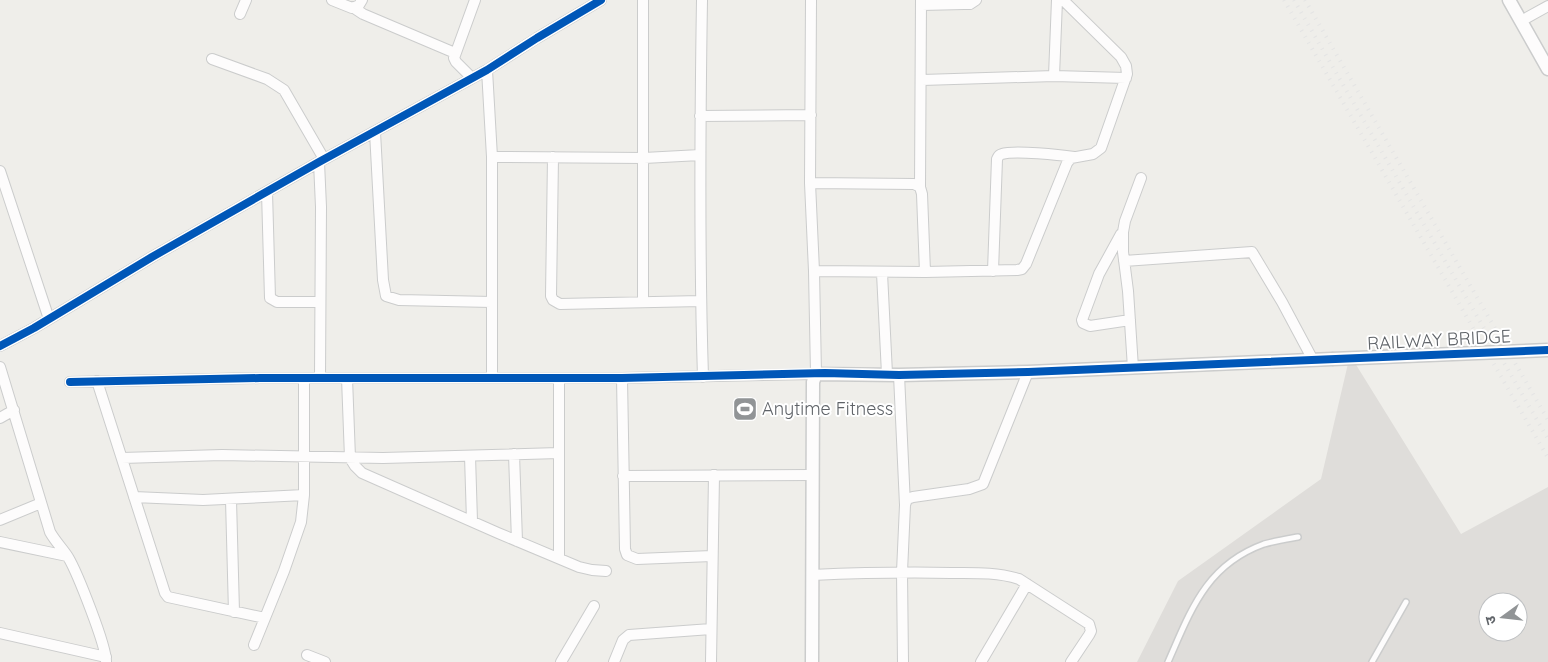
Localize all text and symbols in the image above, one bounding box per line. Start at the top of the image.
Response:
street label: RAILWAY BRIDGE [1366,324,1512,355]
sports icon: Anytime Fitness [732,396,758,422]
place label: Anytime Fitness [762,397,893,420]
north arrow [1478,592,1528,642]
text: उ [1480,613,1500,627]

